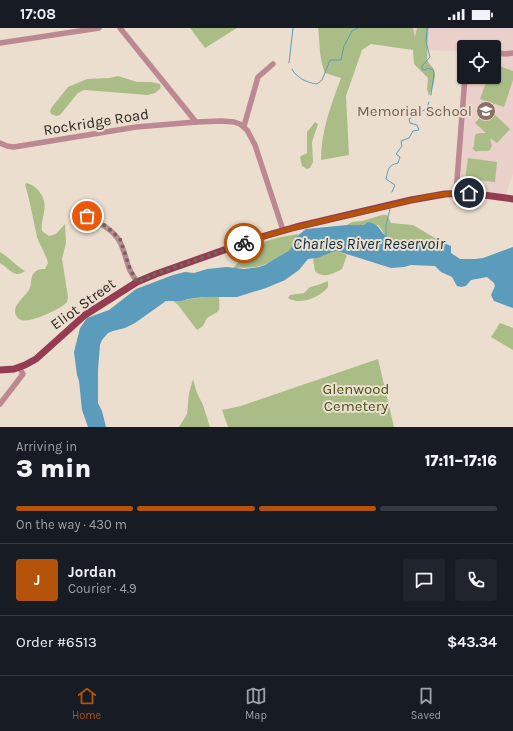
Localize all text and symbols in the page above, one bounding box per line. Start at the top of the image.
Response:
text: 17:08 [20,5,56,23]
map controls [457,40,501,84]
button: locate [457,40,501,84]
school or university icon: Memorial School [475,100,497,122]
place label: Memorial School [357,102,472,120]
street label: Rockridge Road [42,105,150,139]
pin [452,176,486,210]
icon: home [458,182,480,204]
pin [70,199,104,233]
icon: bag [76,205,98,227]
courier [224,223,264,263]
icon: bike [233,232,255,254]
water label: Charles River Reservoir [293,234,445,253]
street label: Eliot Street [47,274,119,334]
park label: Glenwood Cemetery [323,380,389,415]
text: Arriving in [16,439,77,454]
text: 17:11–17:16 [425,452,497,470]
text: 3 min [16,453,91,484]
text: On the way · 430 m [16,517,127,532]
button: chat [403,559,445,601]
button: phone [455,559,497,601]
text: Jordan [68,563,116,581]
text: J [34,571,40,589]
text: Courier · 4.9 [68,581,137,596]
text: Order #6513 [16,633,97,651]
text: $43.34 [447,633,497,651]
tab: Home [72,685,101,722]
tab: Map [245,685,267,722]
tab: Saved [411,685,441,722]

